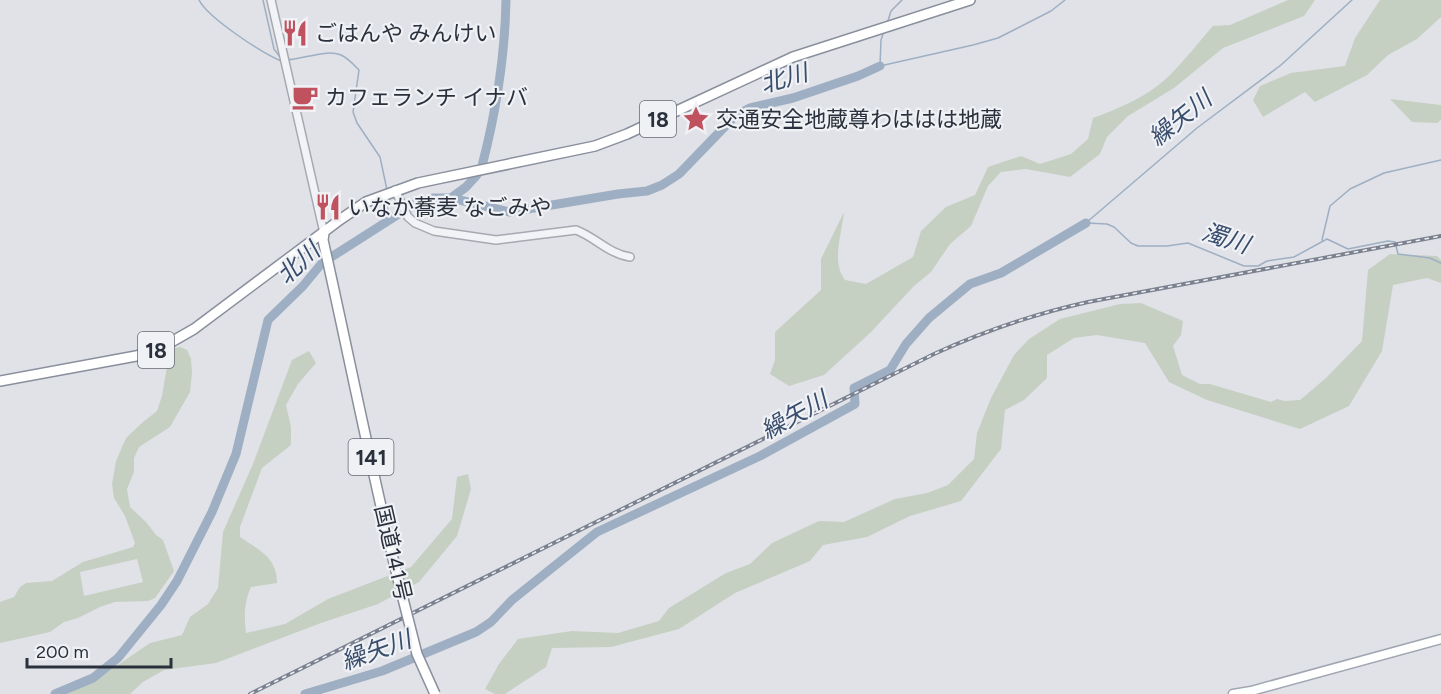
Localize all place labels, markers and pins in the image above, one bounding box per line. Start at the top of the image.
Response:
restaurant icon: ごはんや みんけい [280,18,310,48]
place label: ごはんや みんけい [315,20,496,47]
cafe icon: カフェランチ イナバ [290,82,320,112]
place label: カフェランチ イナバ [325,84,528,111]
place icon: 交通安全地蔵尊わははは地蔵 [681,104,711,134]
place label: 交通安全地蔵尊わははは地蔵 [716,106,1002,133]
restaurant icon: いなか蕎麦 なごみや [313,192,343,222]
place label: いなか蕎麦 なごみや [348,194,551,221]

